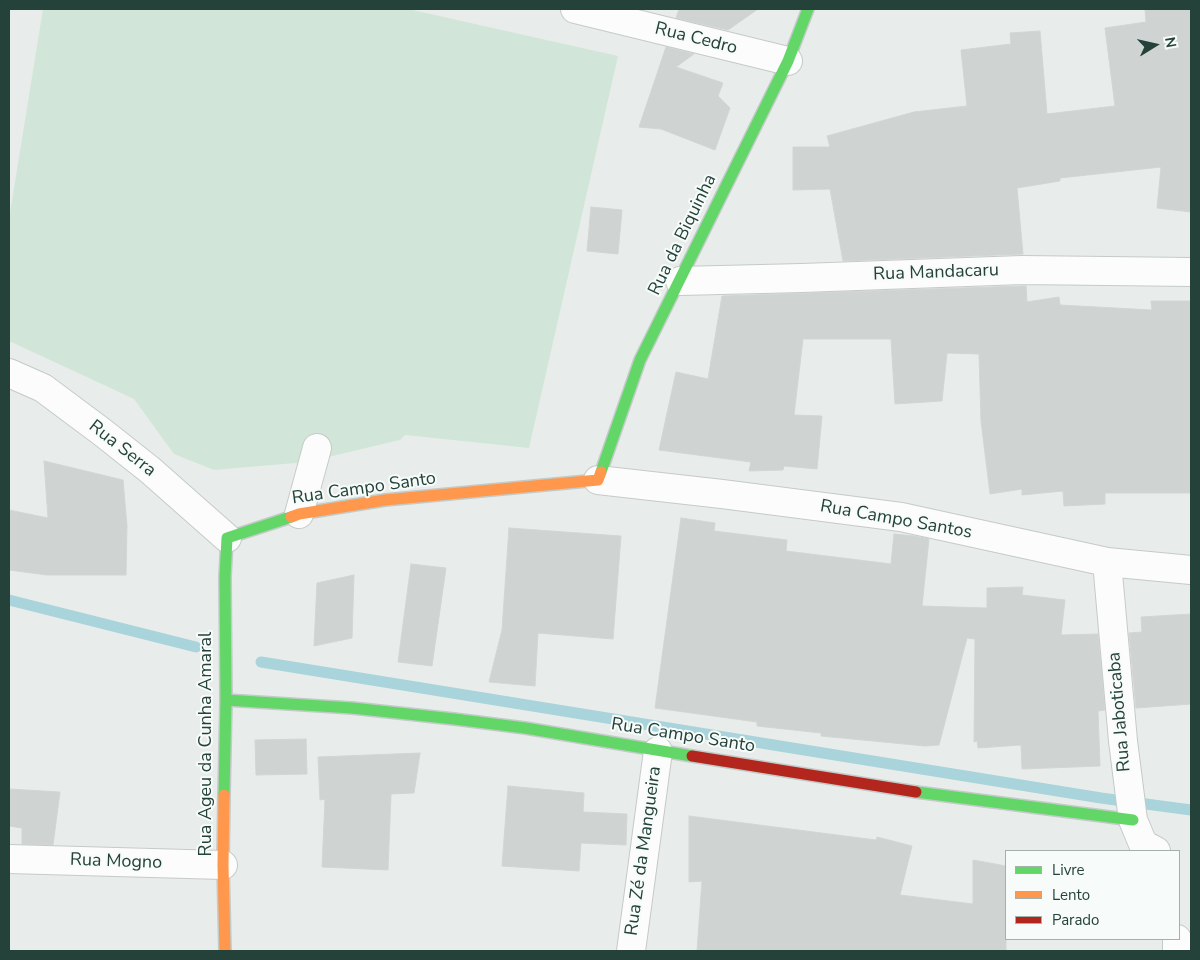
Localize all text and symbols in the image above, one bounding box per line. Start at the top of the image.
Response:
street label: Rua Cedro [653,18,739,60]
north arrow [1130,20,1180,70]
text: N [1160,35,1181,49]
street label: Rua da Biquinha [644,171,722,299]
street label: Rua Mandacaru [873,260,999,286]
street label: Rua Serra [84,416,160,482]
street label: Rua Campo Santo [291,468,437,510]
street label: Rua Campo Santos [818,496,974,544]
street label: Rua Ageu da Cunha Amaral [196,632,218,856]
street label: Rua Jaboticaba [1104,651,1136,773]
street label: Rua Campo Santo [610,714,756,758]
street label: Rua Zé da Mangueira [621,765,667,937]
street label: Rua Mogno [69,850,163,874]
legend [1005,850,1180,940]
text: Livre [1052,860,1085,880]
text: Lento [1052,885,1090,905]
text: Parado [1052,910,1099,930]

